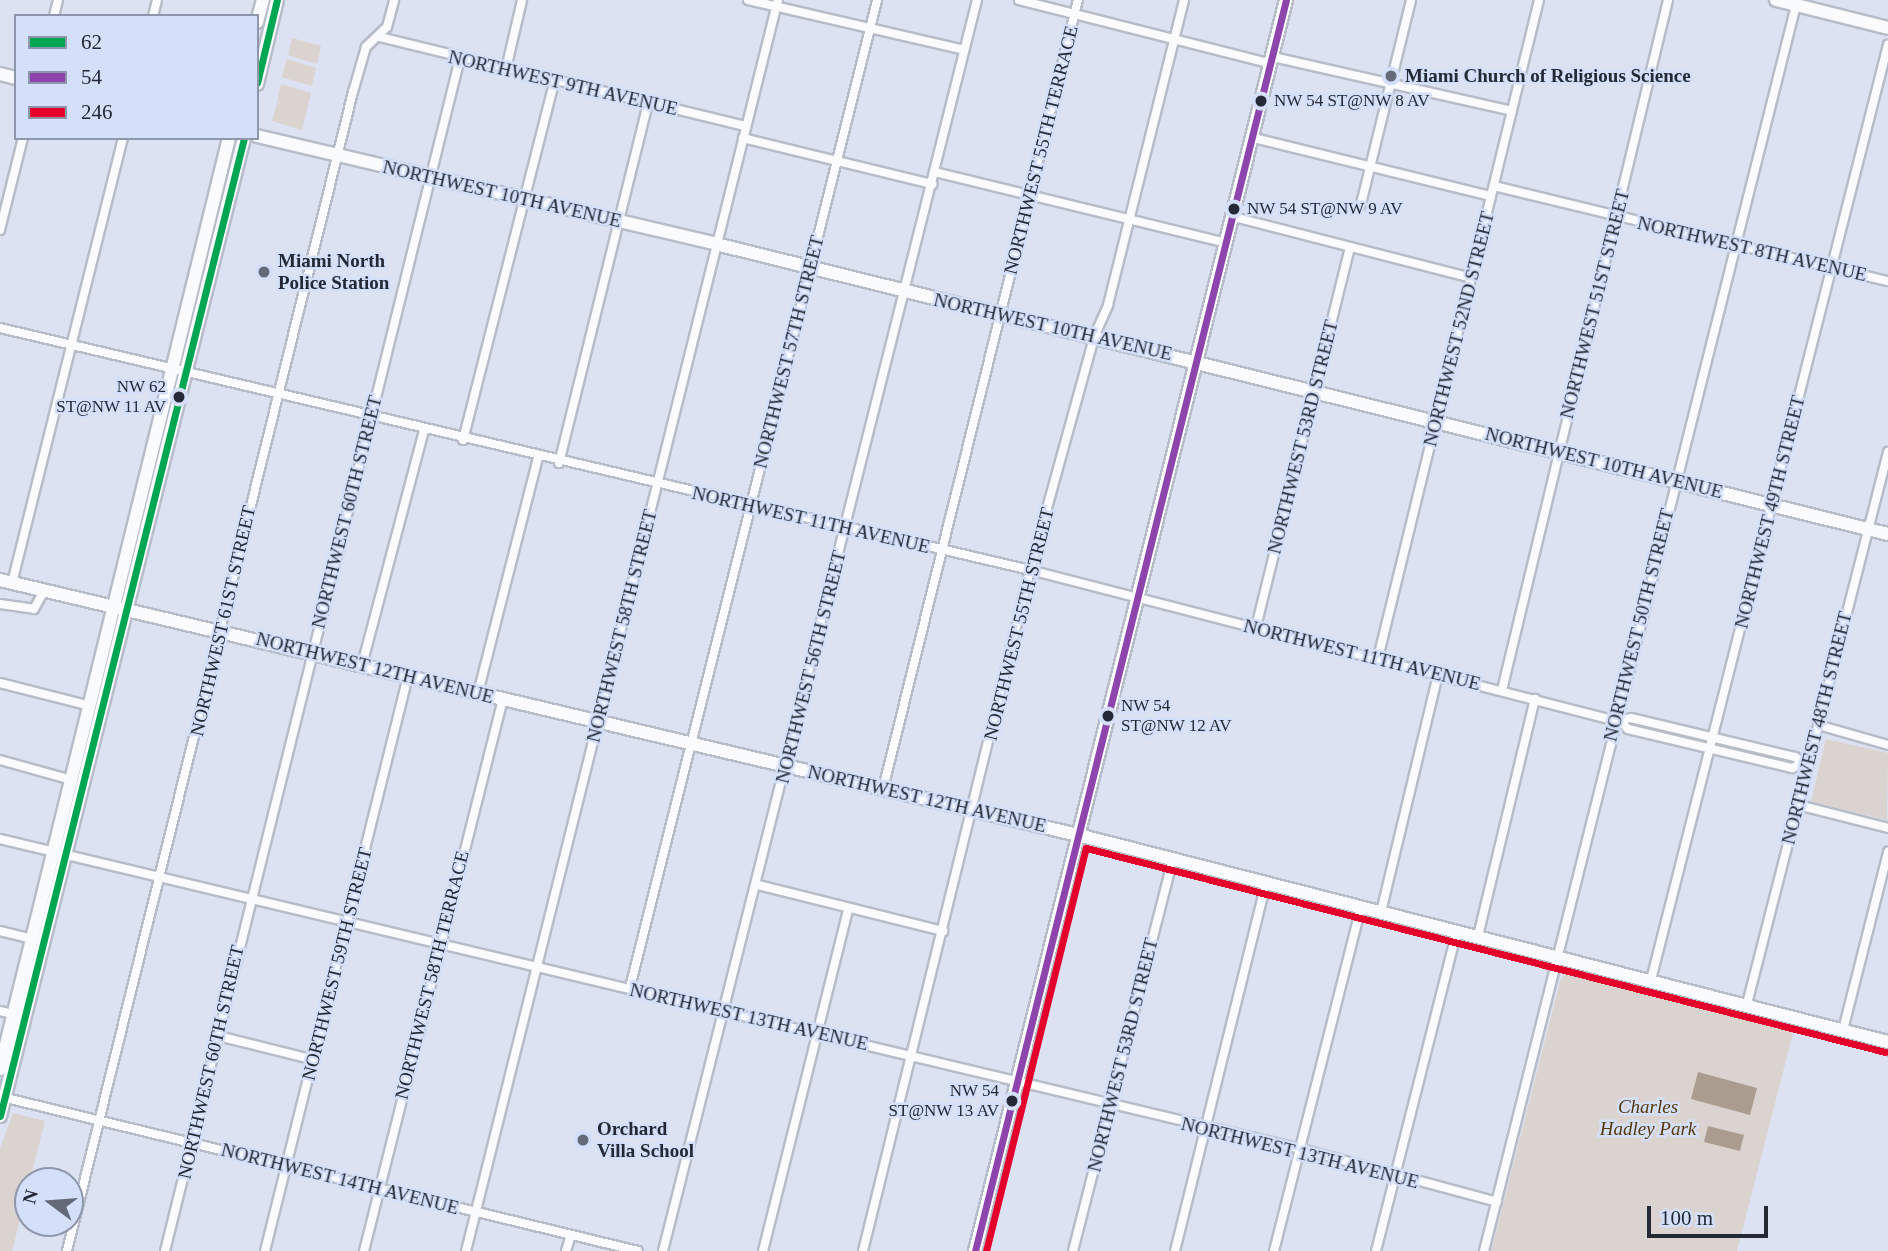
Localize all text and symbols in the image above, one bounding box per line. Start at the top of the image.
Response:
legend [14,14,259,140]
street label: NORTHWEST 55TH TERRACE [999,23,1083,277]
text: 62 [81,30,102,54]
street label: NORTHWEST 9TH AVENUE [445,45,681,121]
text: 54 [81,65,102,89]
place label: Miami Church of Religious Science [1405,65,1691,87]
marker: Miami Church of Religious Science [1383,68,1399,84]
place label: NW 54 ST@NW 8 AV [1274,91,1431,111]
marker: NW 54 ST@NW 8 AV [1254,94,1268,108]
text: 246 [81,100,113,124]
street label: NORTHWEST 10TH AVENUE [380,155,624,233]
street label: NORTHWEST 51ST STREET [1555,187,1635,421]
place label: NW 54 ST@NW 9 AV [1247,199,1404,219]
marker: NW 54 ST@NW 9 AV [1227,202,1241,216]
street label: NORTHWEST 52ND STREET [1419,209,1499,449]
street label: NORTHWEST 8TH AVENUE [1634,211,1870,287]
street label: NORTHWEST 57TH STREET [749,233,829,471]
place label: Miami North Police Station [278,250,389,294]
marker: Miami North Police Station [256,264,272,280]
street label: NORTHWEST 10TH AVENUE [931,288,1175,366]
street label: NORTHWEST 53RD STREET [1263,318,1343,556]
place label: NW 62 ST@NW 11 AV [55,377,166,417]
marker: NW 62 ST@NW 11 AV [172,390,186,404]
street label: NORTHWEST 60TH STREET [307,393,387,631]
street label: NORTHWEST 49TH STREET [1730,393,1810,631]
street label: NORTHWEST 10TH AVENUE [1482,422,1726,504]
street label: NORTHWEST 11TH AVENUE [689,481,933,559]
street label: NORTHWEST 61ST STREET [185,503,261,739]
street label: NORTHWEST 55TH STREET [979,505,1059,743]
street label: NORTHWEST 50TH STREET [1599,506,1679,744]
street label: NORTHWEST 58TH STREET [582,507,662,745]
street label: NORTHWEST 56TH STREET [771,548,851,786]
street label: NORTHWEST 48TH STREET [1777,609,1857,847]
street label: NORTHWEST 11TH AVENUE [1240,614,1484,696]
street label: NORTHWEST 12TH AVENUE [253,627,497,709]
place label: NW 54 ST@NW 12 AV [1121,696,1233,736]
marker: NW 54 ST@NW 12 AV [1101,709,1115,723]
street label: NORTHWEST 12TH AVENUE [805,760,1049,838]
street label: NORTHWEST 59TH STREET [297,845,377,1083]
street label: NORTHWEST 58TH TERRACE [390,848,474,1102]
street label: NORTHWEST 53RD STREET [1083,936,1163,1174]
street label: NORTHWEST 60TH STREET [173,943,249,1181]
street label: NORTHWEST 13TH AVENUE [627,978,871,1056]
place label: NW 54 ST@NW 13 AV [887,1081,999,1121]
marker: NW 54 ST@NW 13 AV [1005,1094,1019,1108]
park label: Charles Hadley Park [1600,1096,1696,1140]
street label: NORTHWEST 13TH AVENUE [1178,1112,1422,1194]
place label: Orchard Villa School [597,1118,694,1162]
marker: Orchard Villa School [575,1132,591,1148]
street label: NORTHWEST 14TH AVENUE [218,1138,462,1220]
north arrow [14,1167,84,1237]
text: N [18,1187,42,1206]
scale bar [1650,1192,1771,1236]
text: 100 m [1660,1206,1713,1230]

